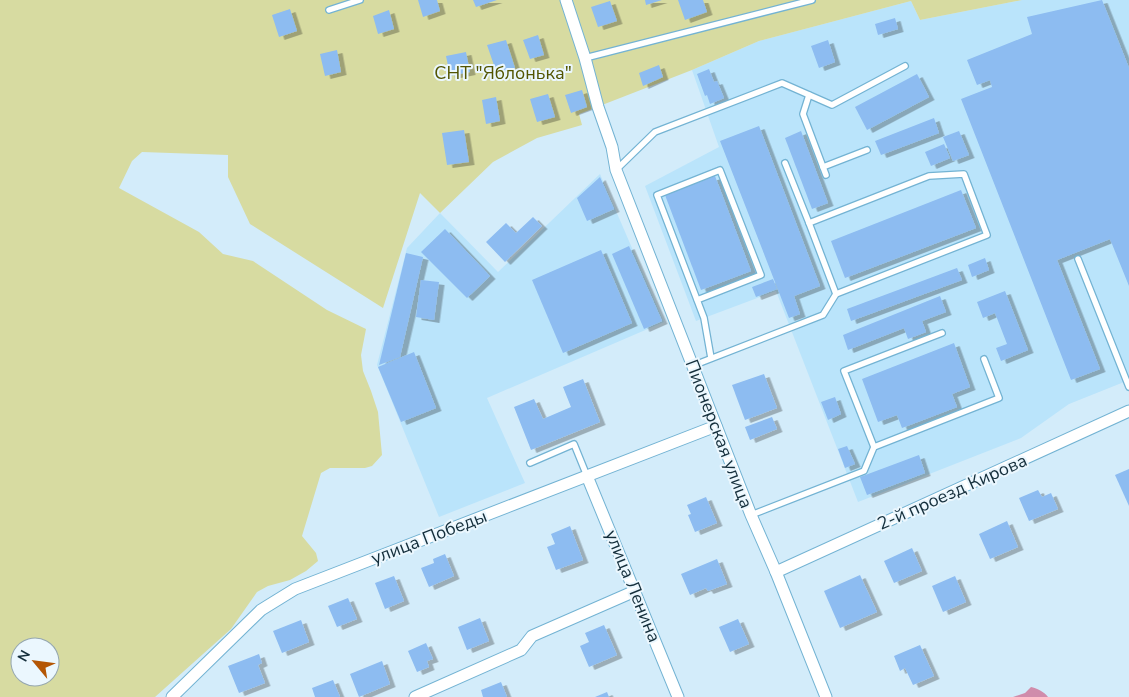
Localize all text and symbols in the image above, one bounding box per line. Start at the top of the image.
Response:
park label: СНТ "Яблонька" [434,61,572,85]
street label: Пионерская улица [680,356,758,512]
street label: 2-й проезд Кирова [873,448,1031,536]
street label: улица Победы [368,504,490,570]
street label: улица Ленина [600,526,666,646]
north arrow [10,637,60,687]
text: N [13,647,35,665]

